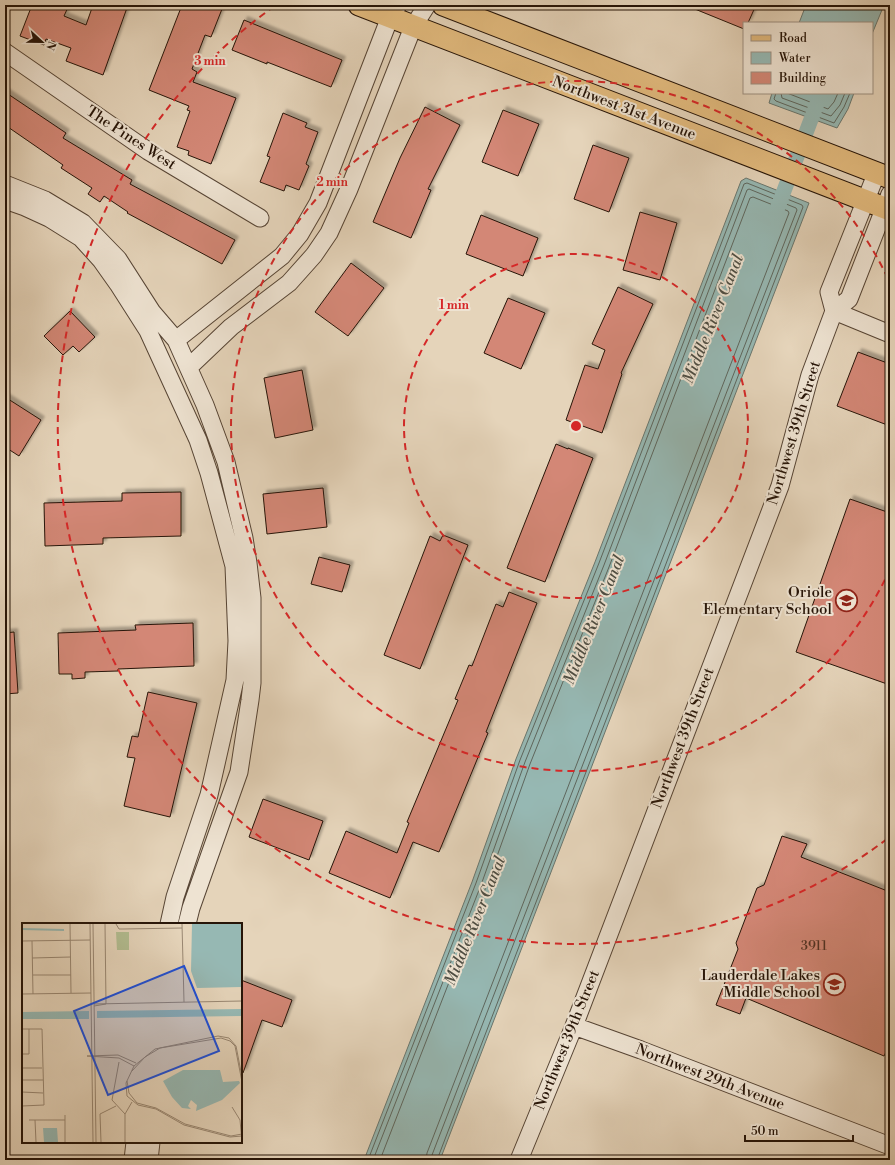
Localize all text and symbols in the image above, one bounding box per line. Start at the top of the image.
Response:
north arrow [22,22,62,62]
legend [743,22,873,94]
text: Road [779,31,807,46]
text: N [42,39,58,52]
text: Water [778,51,811,66]
text: 3 min [194,54,226,69]
text: Building [778,71,827,86]
street label: Northwest 31st Avenue [549,72,699,144]
street label: The Pines West [82,102,180,175]
text: 2 min [316,175,348,190]
water label: Middle River Canal [678,251,748,387]
text: 1 min [439,298,470,313]
street label: Northwest 39th Street [763,358,825,507]
centre of rings [569,419,583,433]
water label: Middle River Canal [559,552,629,688]
place label: Oriole Elementary School [703,583,833,619]
school or university icon: Oriole Elementary School [834,588,860,614]
street label: Northwest 39th Street [647,664,719,811]
water label: Middle River Canal [440,853,510,989]
inset map [22,923,242,1143]
house number: 3911 [801,938,828,954]
place label: Lauderdale Lakes Middle School [701,966,821,1002]
street label: Northwest 39th Street [530,967,604,1113]
school or university icon: Lauderdale Lakes Middle School [822,971,848,997]
street label: Northwest 29th Avenue [633,1040,787,1114]
scale bar [745,1117,853,1143]
text: 50 m [751,1124,779,1139]

